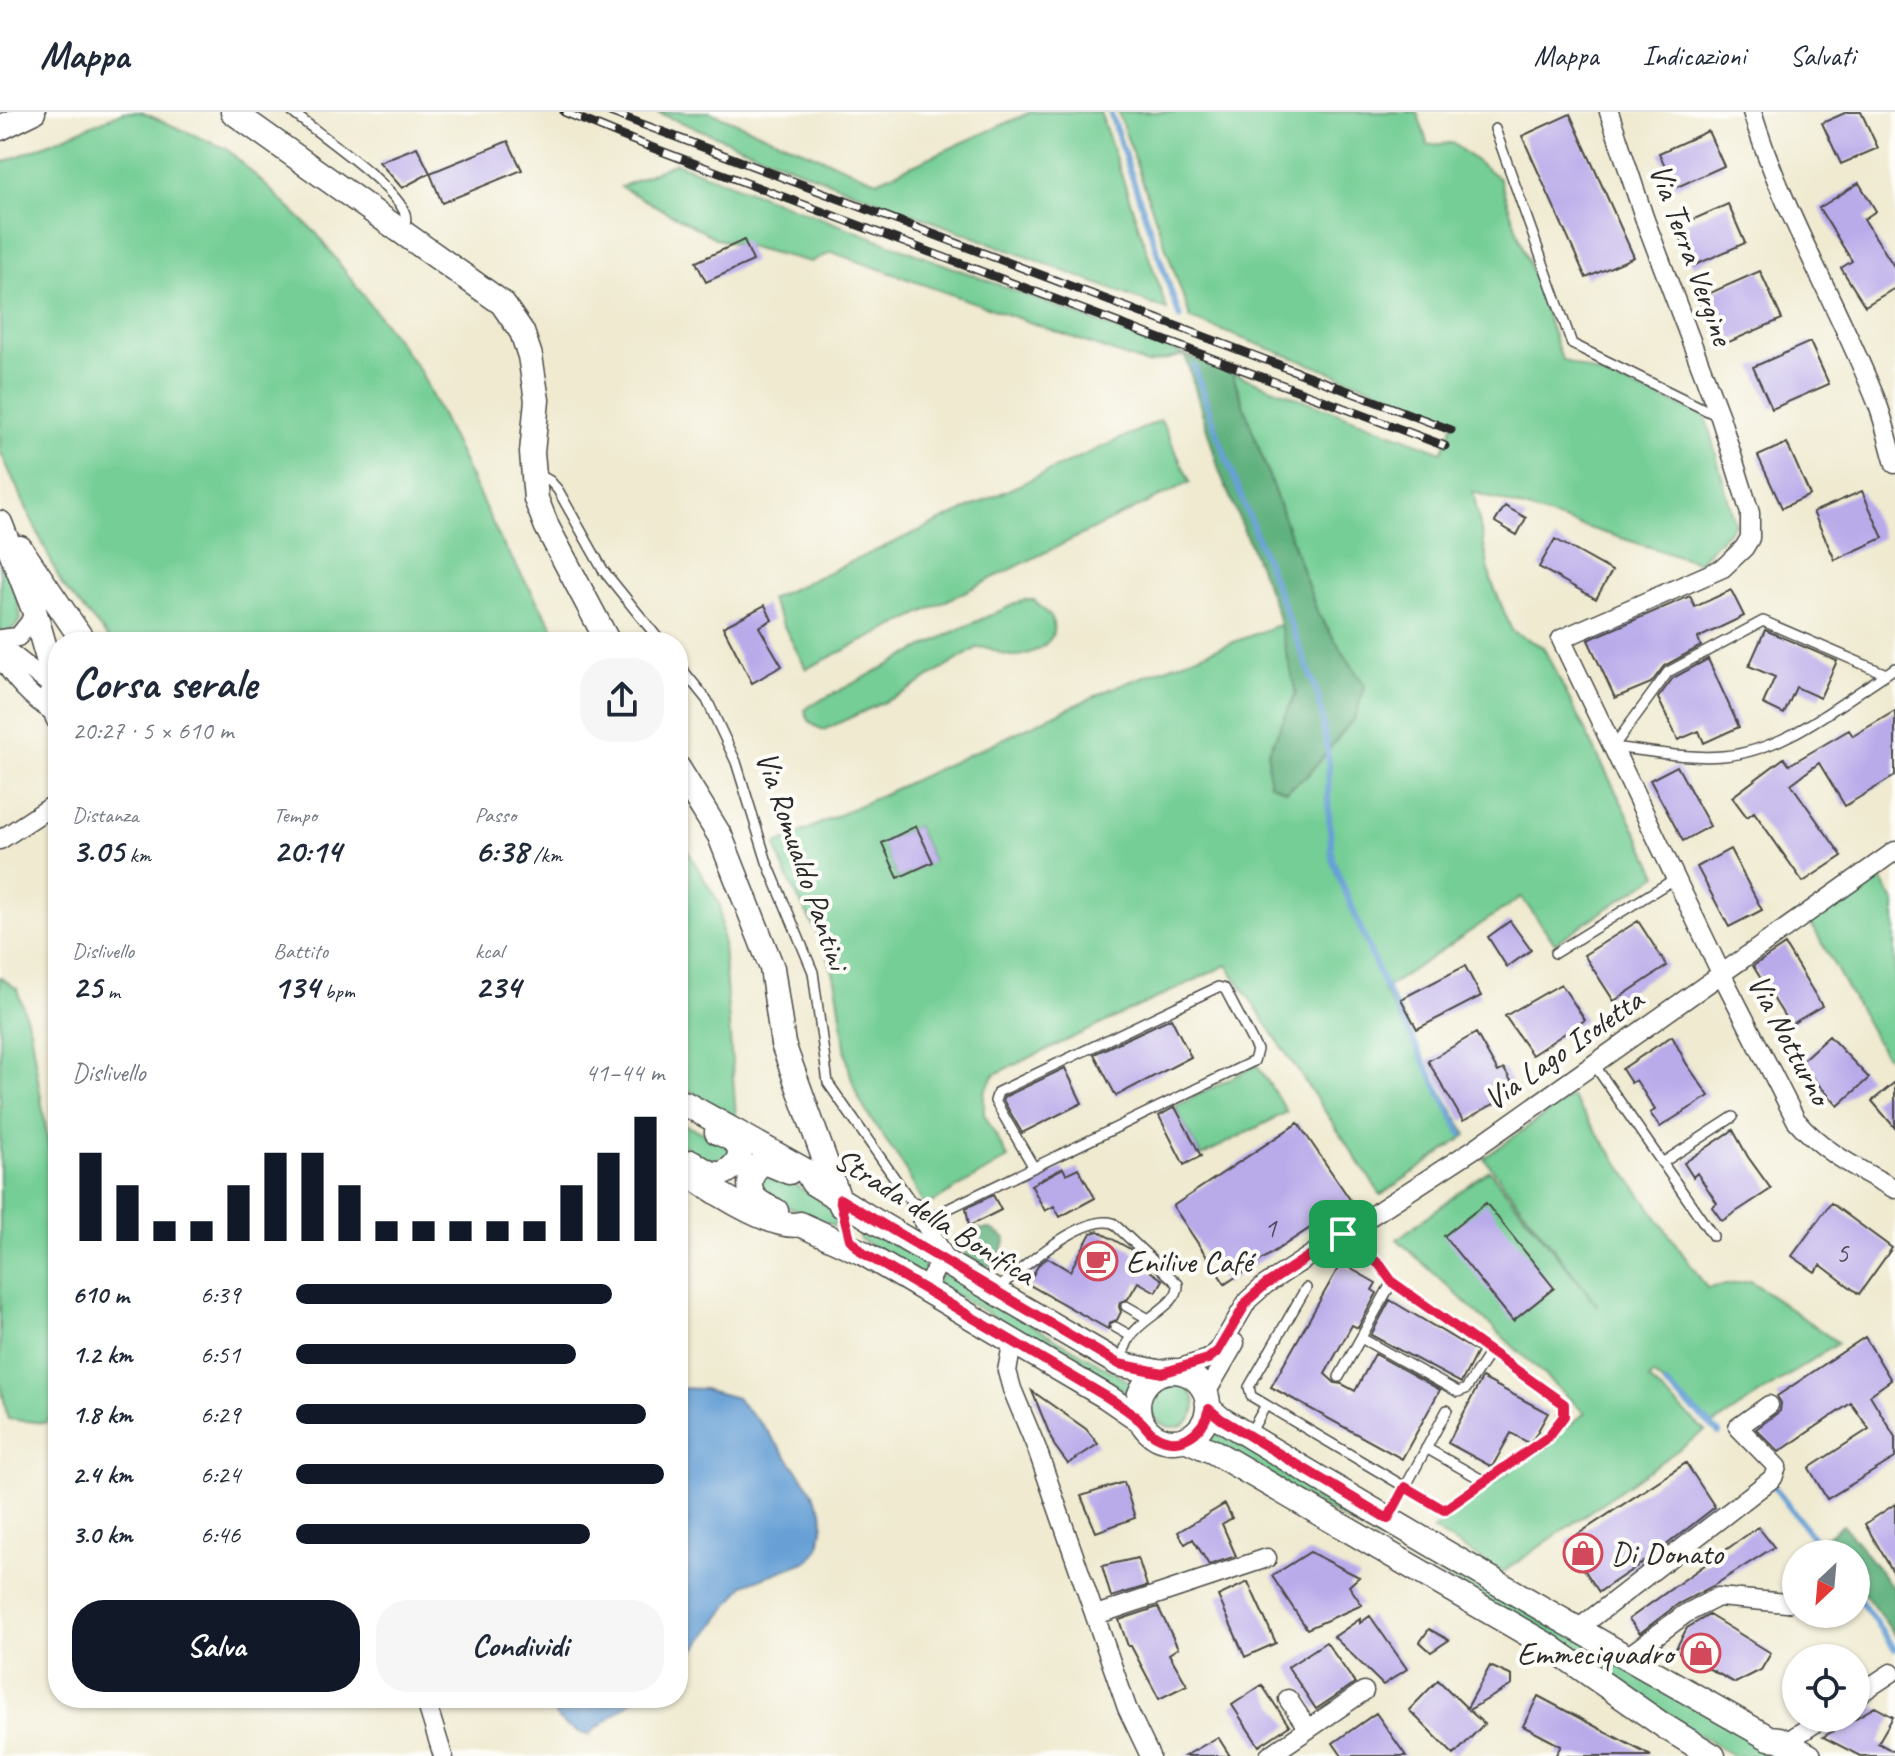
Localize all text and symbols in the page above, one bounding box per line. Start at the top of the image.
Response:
text: Mappa [40,32,129,79]
text: Mappa [1534,38,1598,73]
text: Indicazioni [1642,38,1746,73]
text: Salvati [1790,38,1855,73]
street label: Via Terra Vergine [1640,158,1744,353]
text: Corsa serale [72,656,257,711]
button: share [580,658,664,742]
text: 20:27 · 5 × 610 m [72,714,233,747]
street label: Via Romualdo Pantini [746,746,860,978]
text: Distanza [72,801,139,829]
text: Tempo [273,801,317,829]
text: Passo [475,801,516,829]
text: 3.05 [72,829,124,872]
text: 20:14 [273,829,341,872]
text: 6:38 [475,829,528,872]
text: km [124,841,151,869]
text: /km [528,841,562,869]
text: Dislivello [72,937,134,965]
text: Battito [273,937,328,965]
text: kcal [475,937,504,965]
text: 25 [72,965,102,1008]
text: 134 [273,965,319,1008]
text: 234 [475,965,521,1008]
street label: Via Notturno [1738,967,1843,1115]
text: m [102,977,120,1005]
text: bpm [319,977,355,1005]
street label: Via Lago Isoletta [1476,978,1653,1119]
text: Dislivello [72,1056,145,1089]
text: 41–44 m [585,1056,664,1089]
street label: Strada della Bonifica [827,1138,1044,1296]
pin [1309,1200,1377,1268]
house number: 1 [1264,1210,1278,1245]
icon: arrive [1321,1212,1365,1256]
house number: 5 [1836,1235,1850,1270]
cafe icon: Enilive Café [1077,1240,1119,1282]
place label: Enilive Café [1126,1241,1257,1282]
text: 610 m [72,1278,129,1311]
text: 6:39 [200,1278,240,1311]
text: 1.2 km [72,1338,132,1371]
text: 6:51 [200,1338,240,1371]
text: 1.8 km [72,1398,132,1431]
text: 6:29 [200,1398,240,1431]
text: 2.4 km [72,1458,132,1491]
text: 6:24 [200,1458,240,1491]
text: 3.0 km [72,1518,132,1551]
text: 6:46 [200,1518,240,1551]
shop icon: Di Donato [1562,1532,1604,1574]
place label: Di Donato [1611,1533,1725,1574]
north arrow [1782,1540,1870,1628]
map controls [1782,1540,1870,1732]
button: Salva [72,1600,360,1692]
button: Condividi [376,1600,664,1692]
shop icon: Emmeciquadro [1680,1632,1722,1674]
place label: Emmeciquadro [1517,1633,1677,1674]
button: locate [1782,1644,1870,1732]

